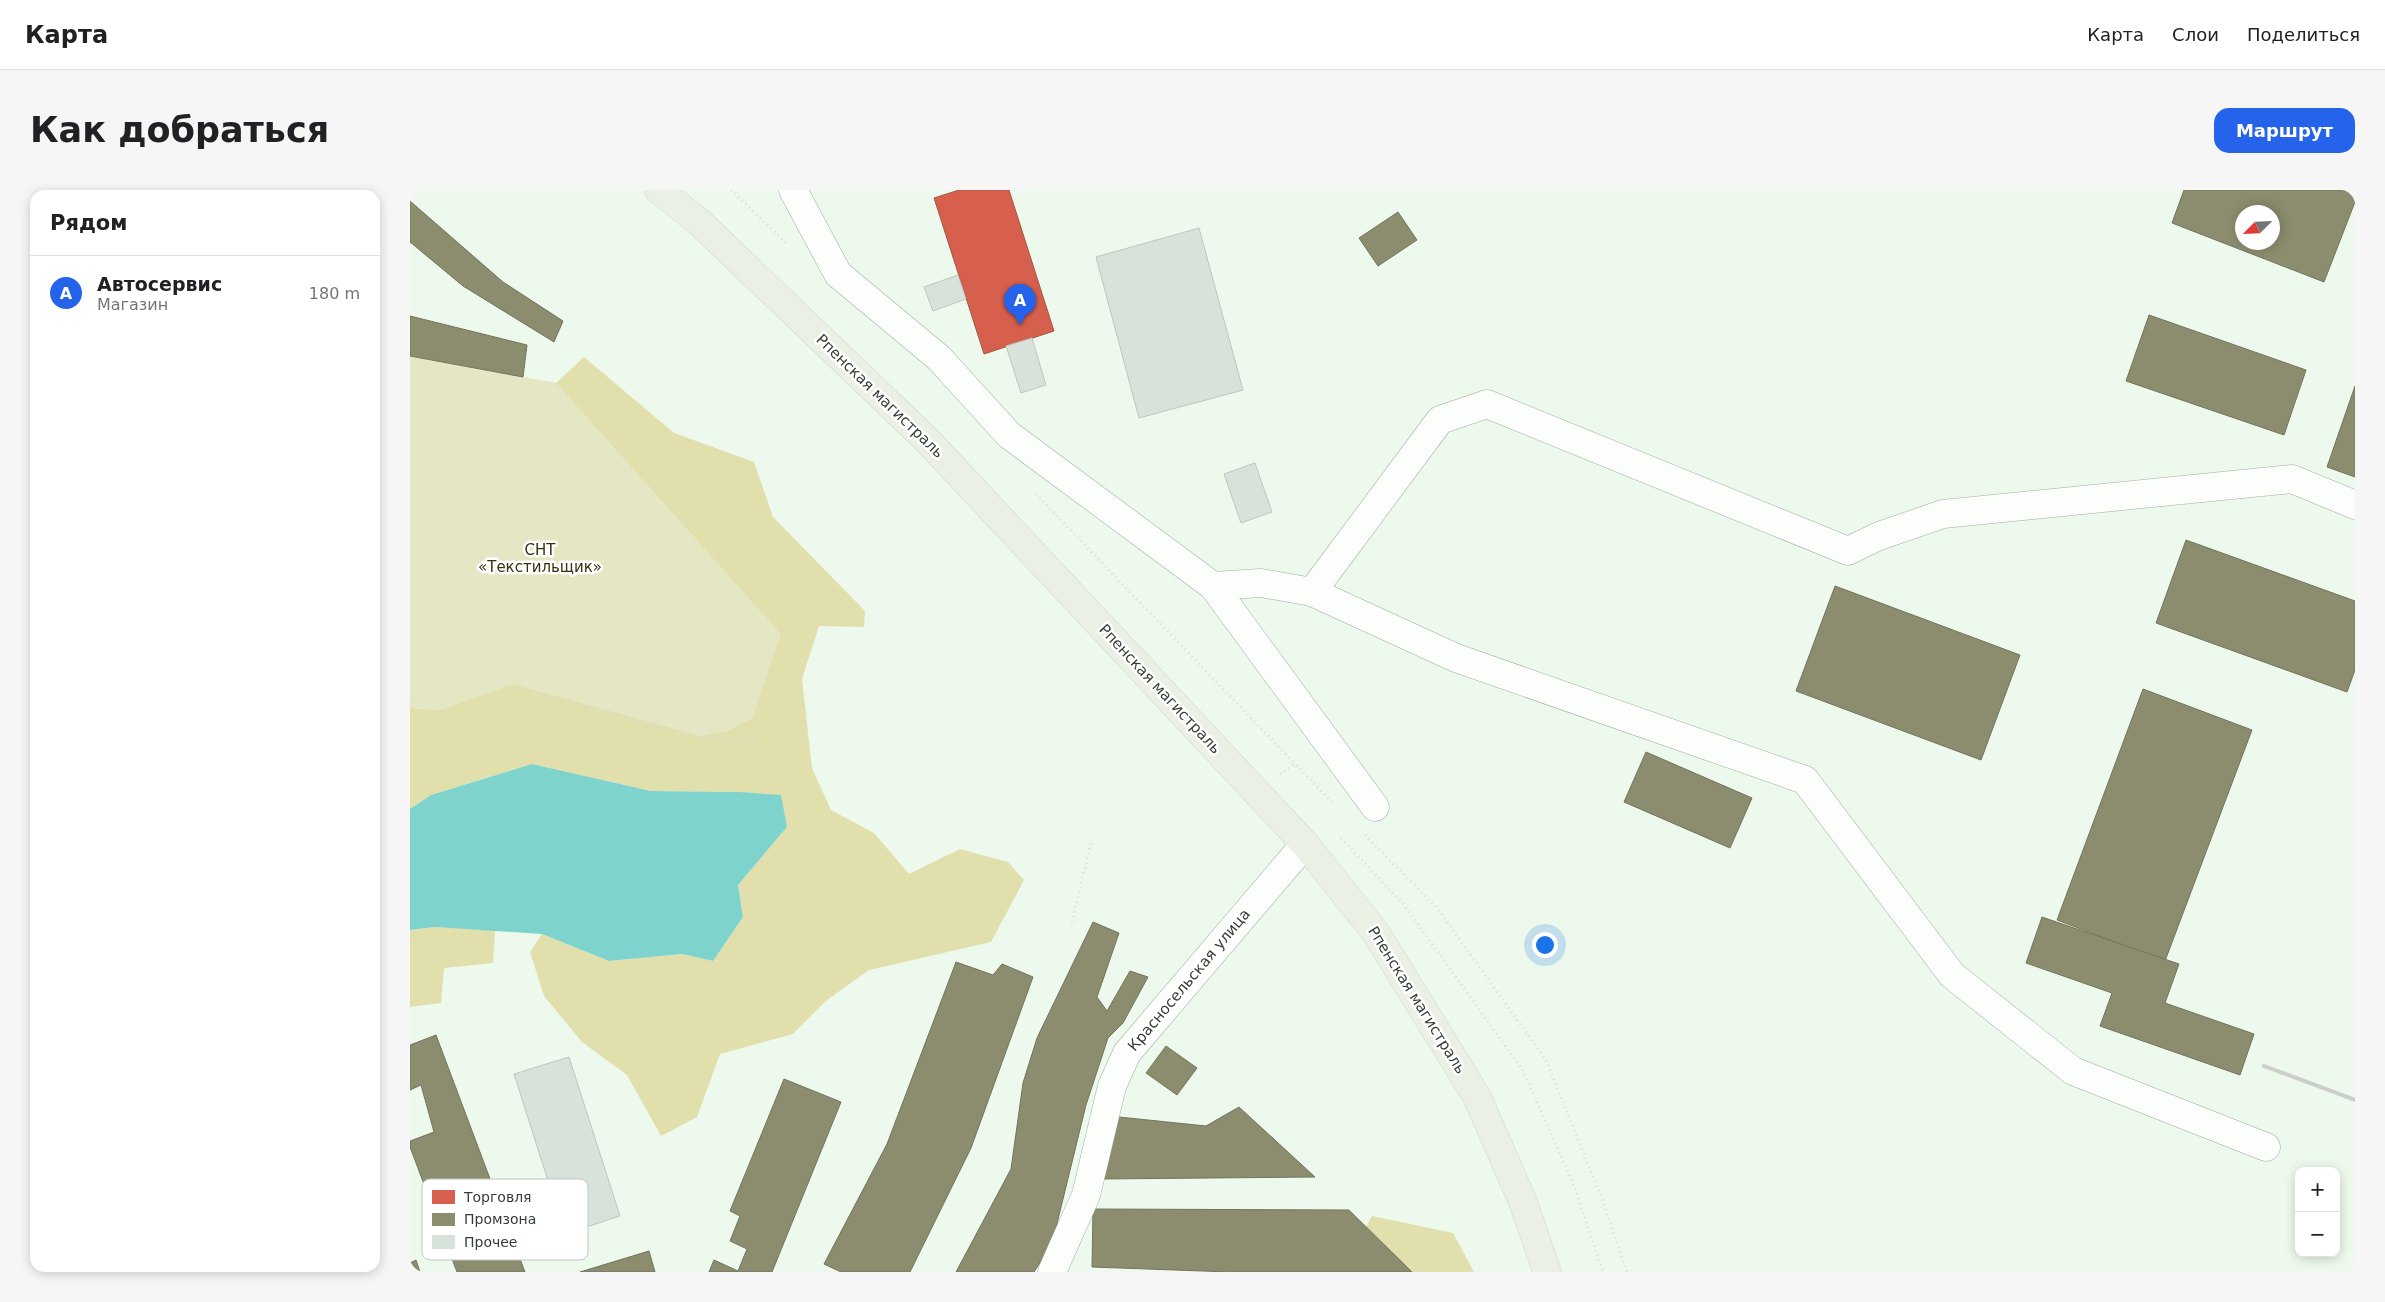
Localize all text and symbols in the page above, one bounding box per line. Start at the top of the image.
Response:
text: Карта [25,21,108,49]
text: Карта [2087,24,2144,45]
text: Слои [2172,24,2219,45]
text: Поделиться [2247,24,2360,45]
button: Маршрут [2214,108,2355,153]
text: Как добраться [30,110,329,150]
north arrow [2235,205,2280,250]
text: Рядом [50,211,127,235]
text: Автосервис [97,273,222,295]
text: A [60,284,72,303]
text: 180 m [309,284,360,303]
pin: A [1004,284,1036,325]
text: Магазин [97,295,168,314]
street label: Рпенская магистраль [812,330,948,462]
park label: СНТ «Текстильщик» [478,541,602,576]
street label: Рпенская магистраль [1095,621,1225,757]
street label: Красносельская улица [1124,905,1254,1055]
street label: Рпенская магистраль [1364,923,1470,1077]
your location [1532,932,1558,958]
map controls [2295,1167,2340,1257]
button: + [2295,1167,2340,1212]
legend [422,1179,588,1260]
text: Торговля [463,1189,532,1205]
text: Промзона [464,1211,536,1227]
button: − [2295,1212,2340,1257]
text: Прочее [464,1234,517,1250]

